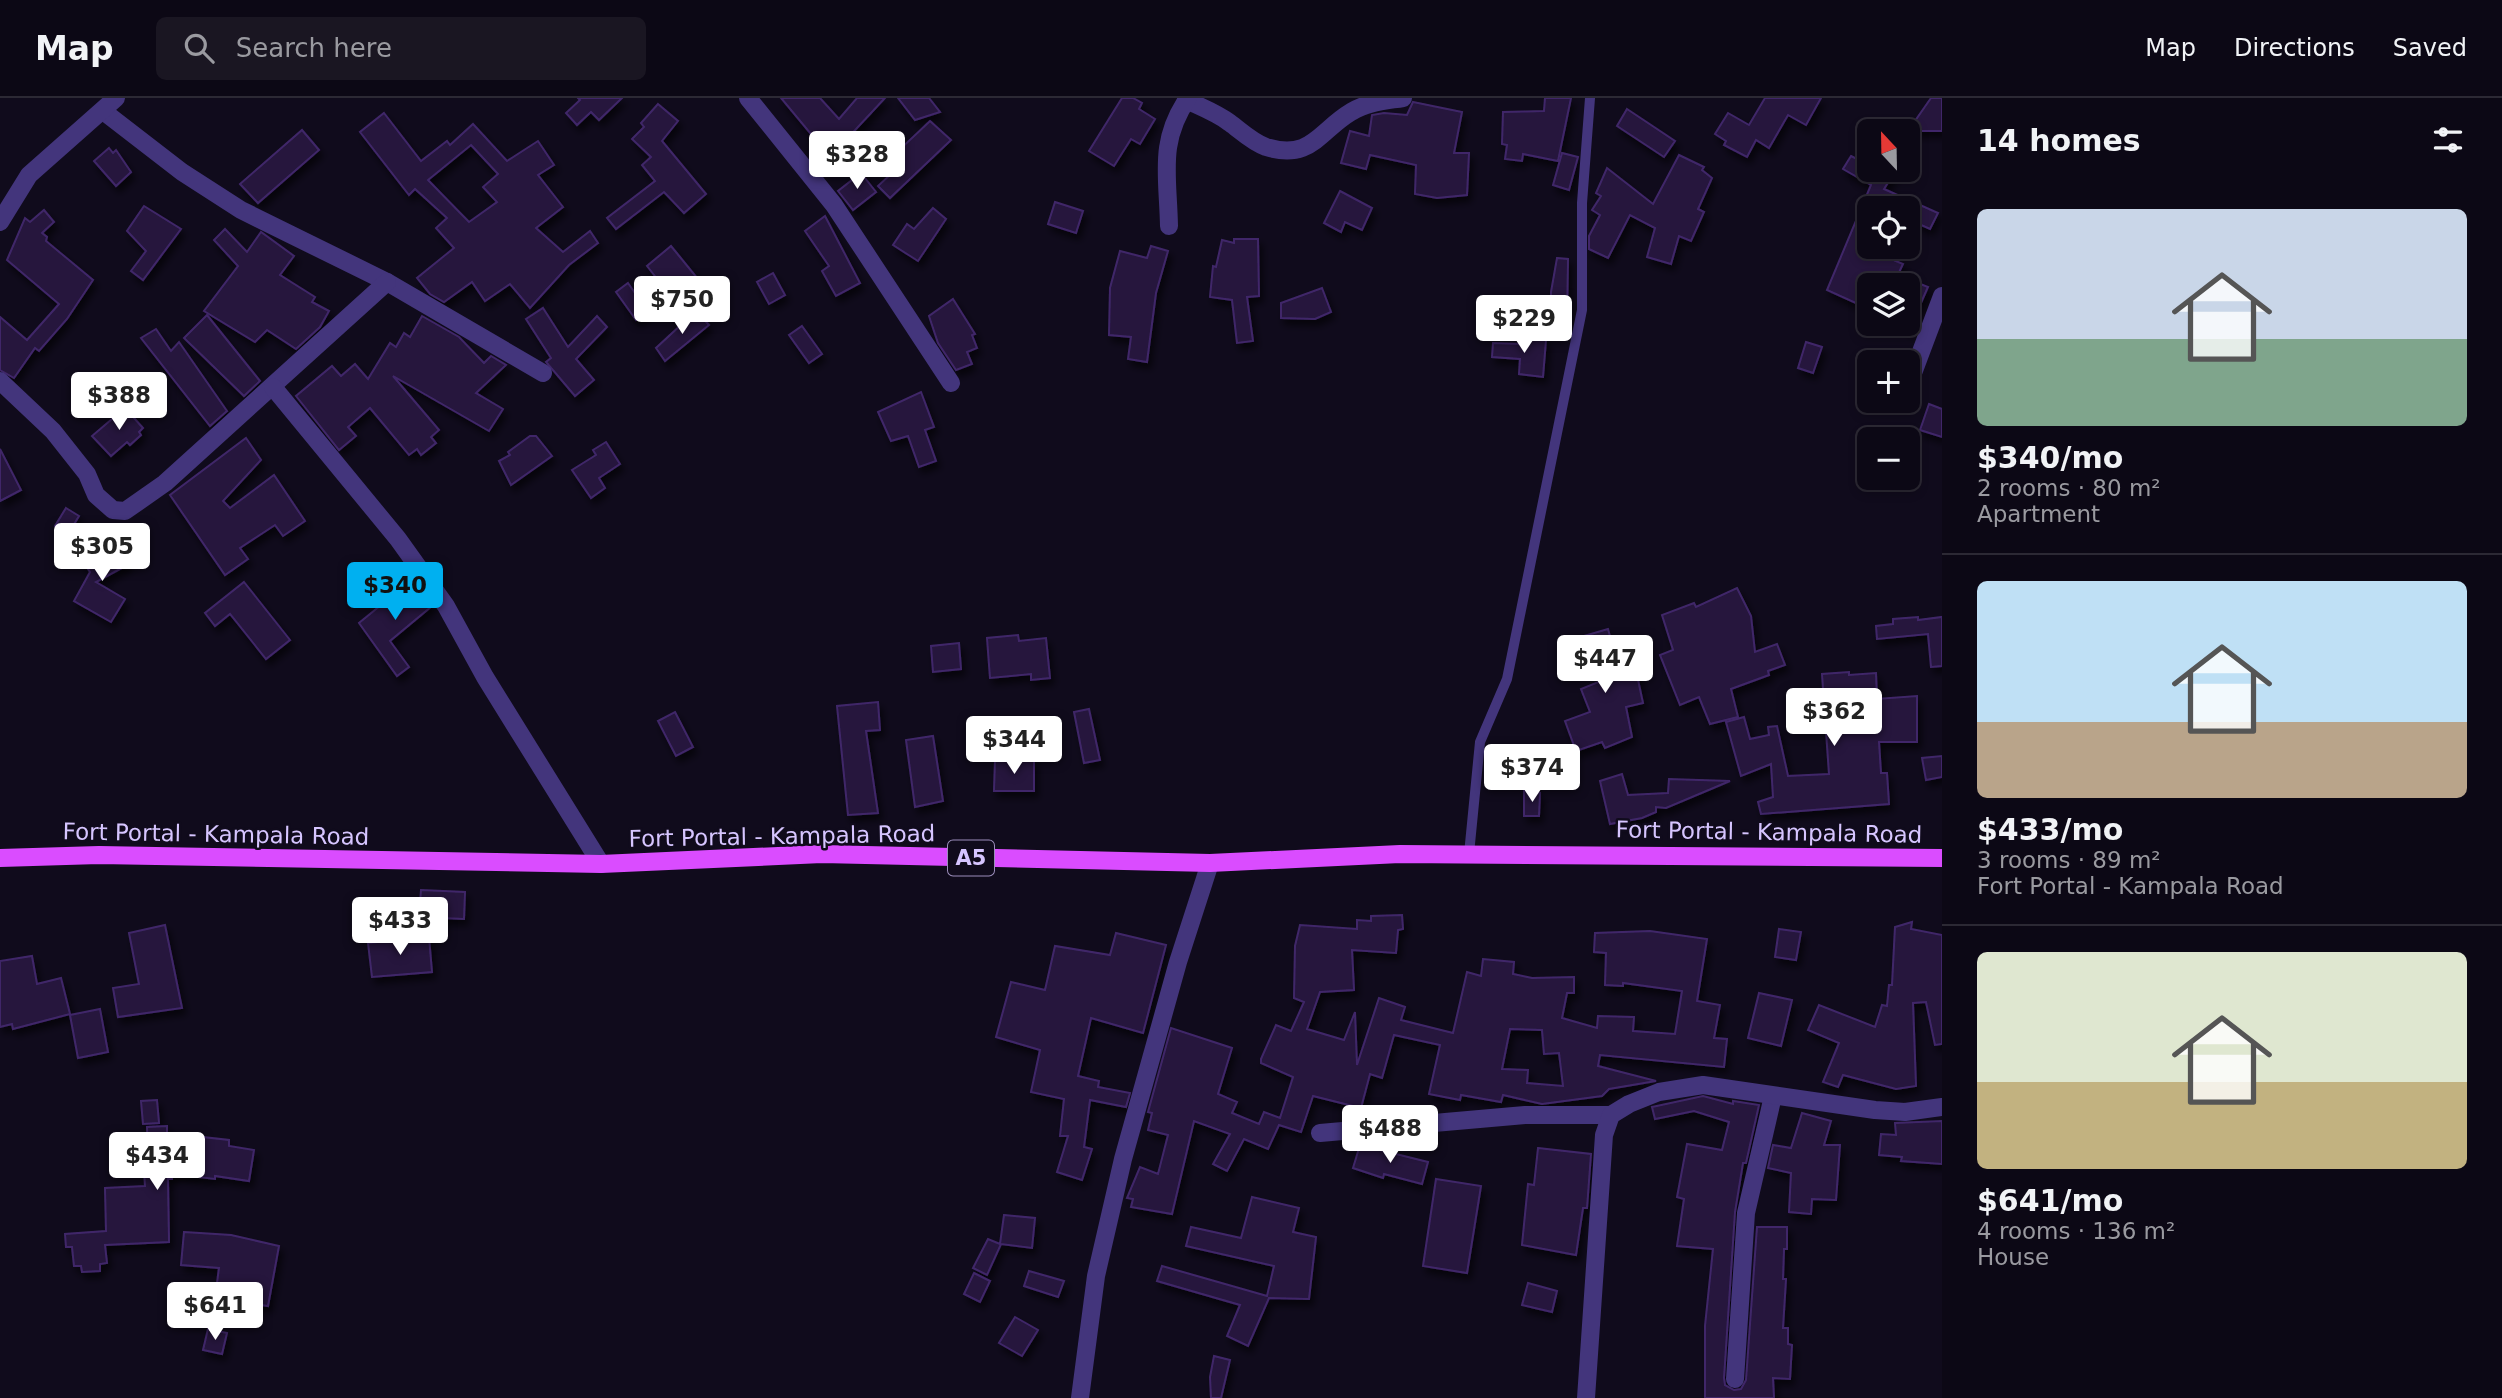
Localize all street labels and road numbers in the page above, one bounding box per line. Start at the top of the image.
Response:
street label: Fort Portal - Kampala Road [1615,816,1923,848]
street label: Fort Portal - Kampala Road [62,818,370,850]
street label: Fort Portal - Kampala Road [628,820,936,852]
road number: A5 [948,840,994,876]

